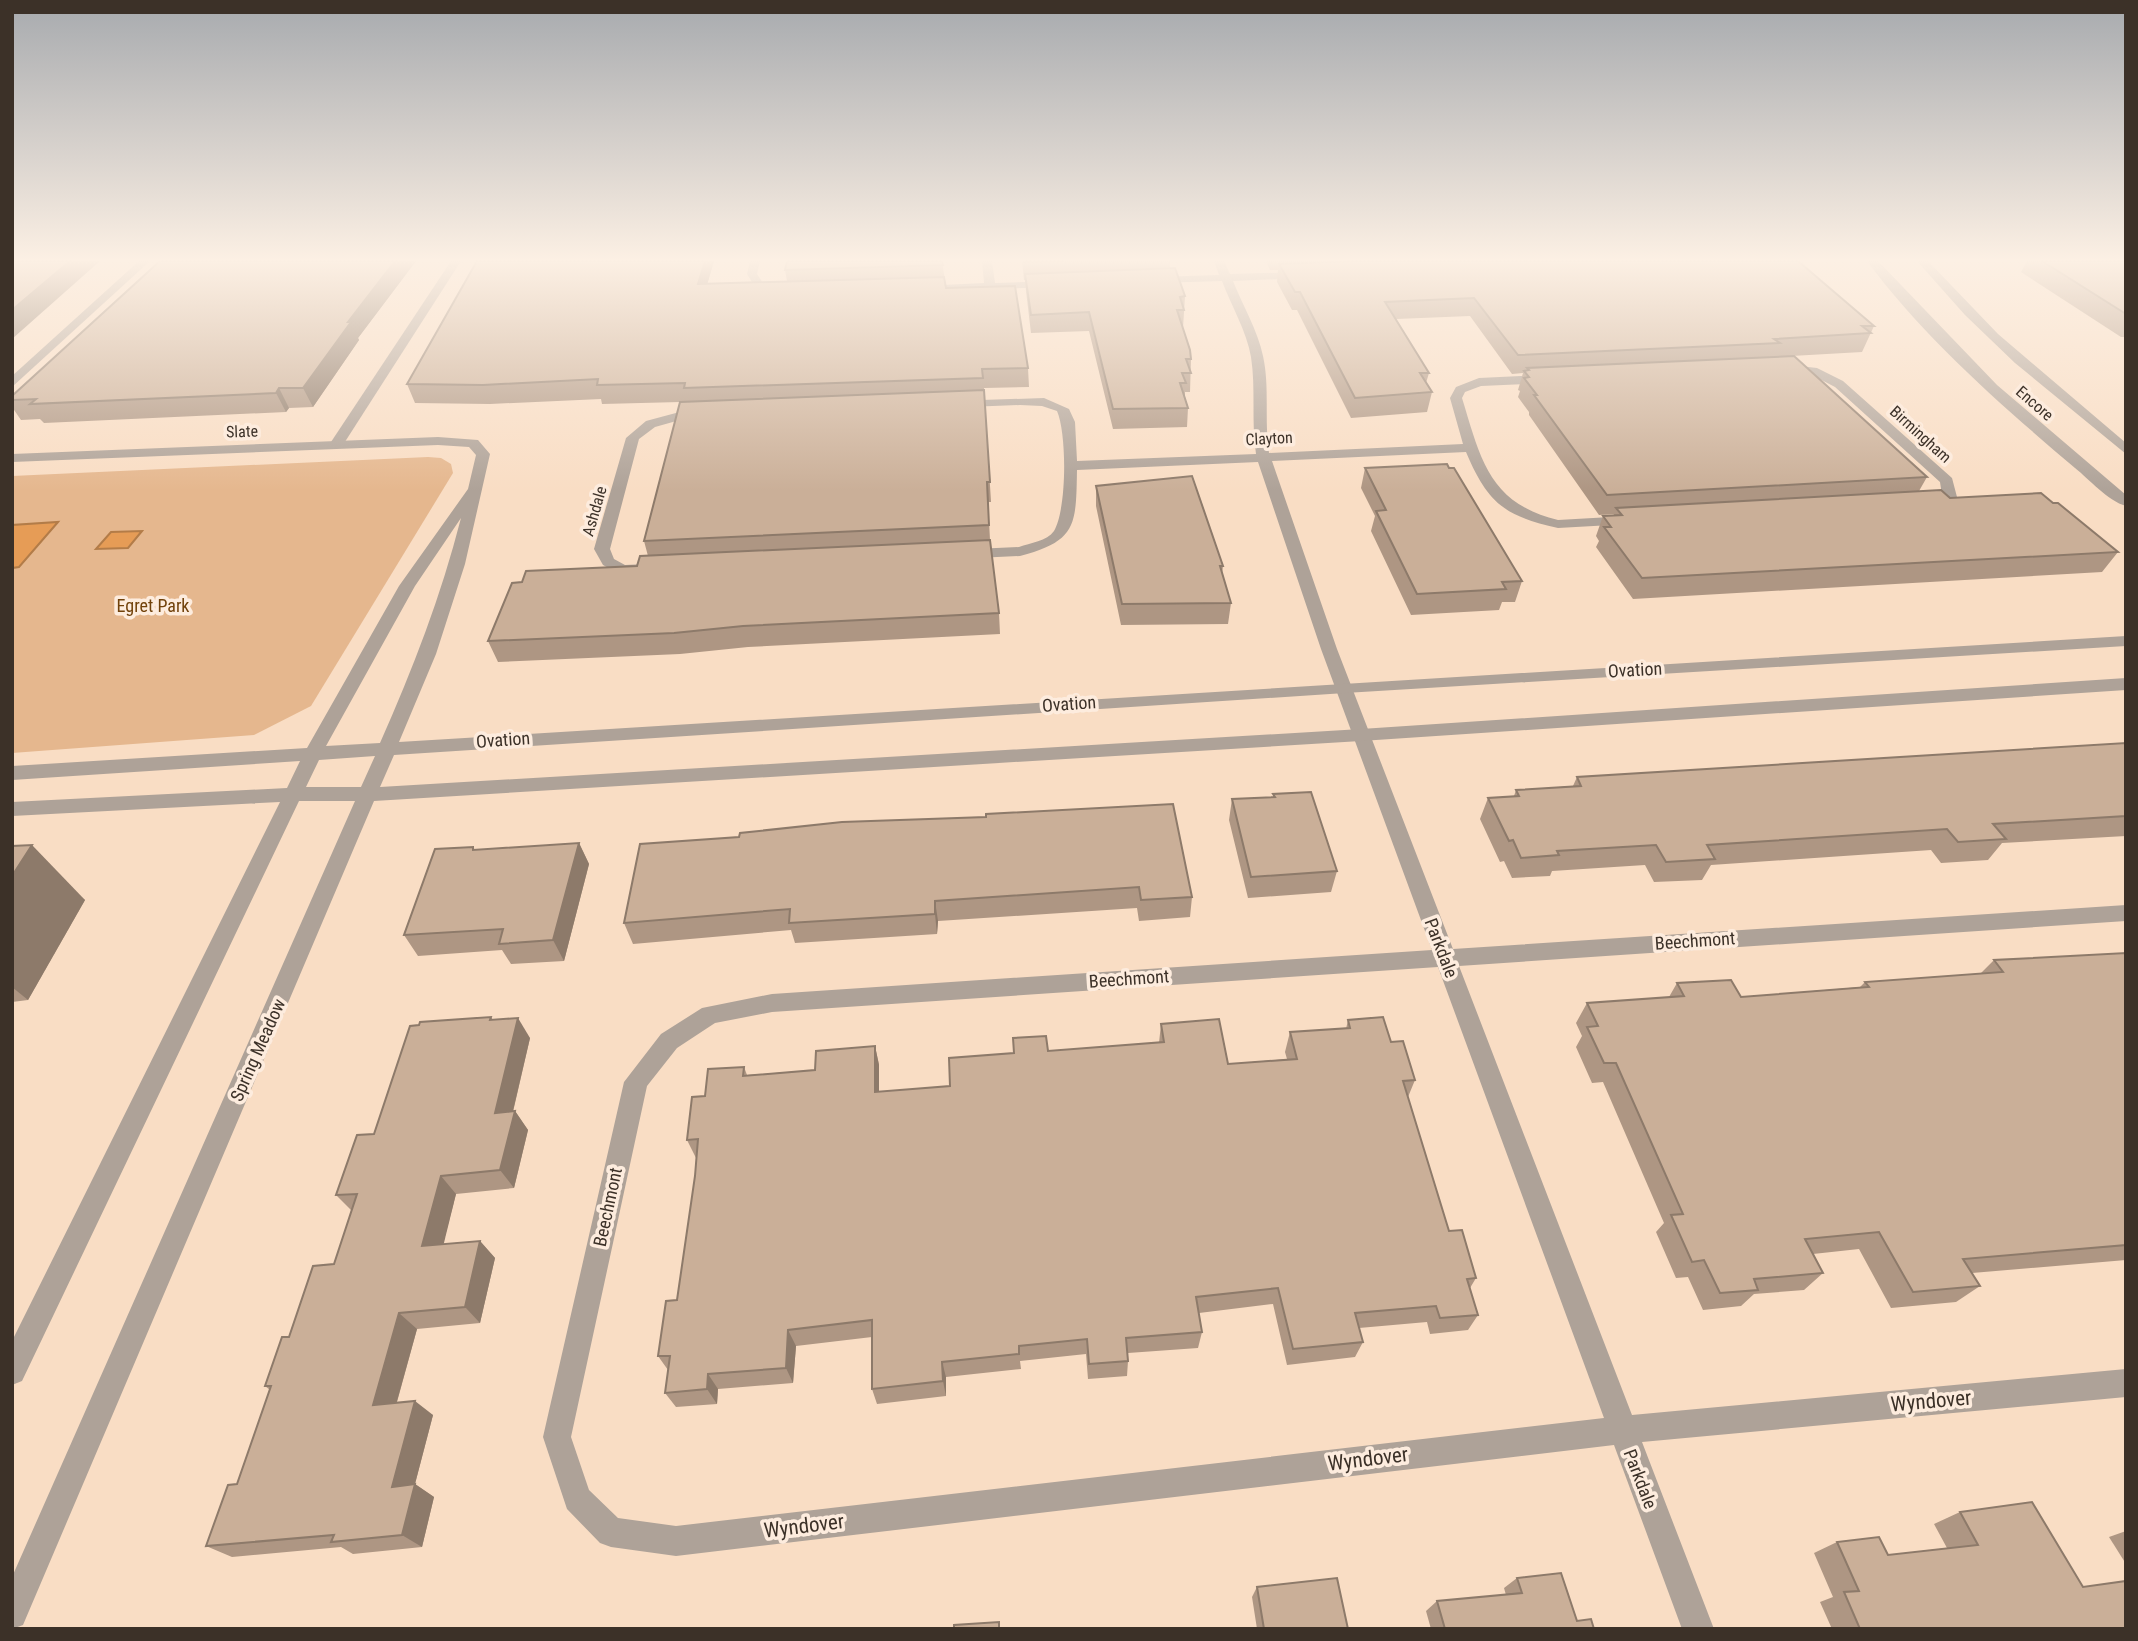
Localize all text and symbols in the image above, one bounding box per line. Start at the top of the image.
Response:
street label: Encore [2012,382,2057,425]
street label: Birmingham [1886,402,1955,467]
street label: Slate [226,421,258,442]
street label: Clayton [1245,428,1293,449]
street label: Ashdale [578,484,611,538]
park label: Egret Park [117,595,189,616]
street label: Ovation [1607,658,1663,681]
street label: Ovation [1041,691,1097,716]
street label: Ovation [475,727,531,752]
street label: Parkdale [1421,915,1462,981]
street label: Beechmont [1654,927,1736,954]
street label: Beechmont [1088,965,1170,992]
street label: Spring Meadow [226,995,290,1104]
street label: Beechmont [589,1165,626,1248]
street label: Wyndover [1890,1386,1972,1416]
street label: Wyndover [1326,1442,1410,1476]
street label: Parkdale [1620,1446,1661,1512]
street label: Wyndover [762,1509,846,1543]

